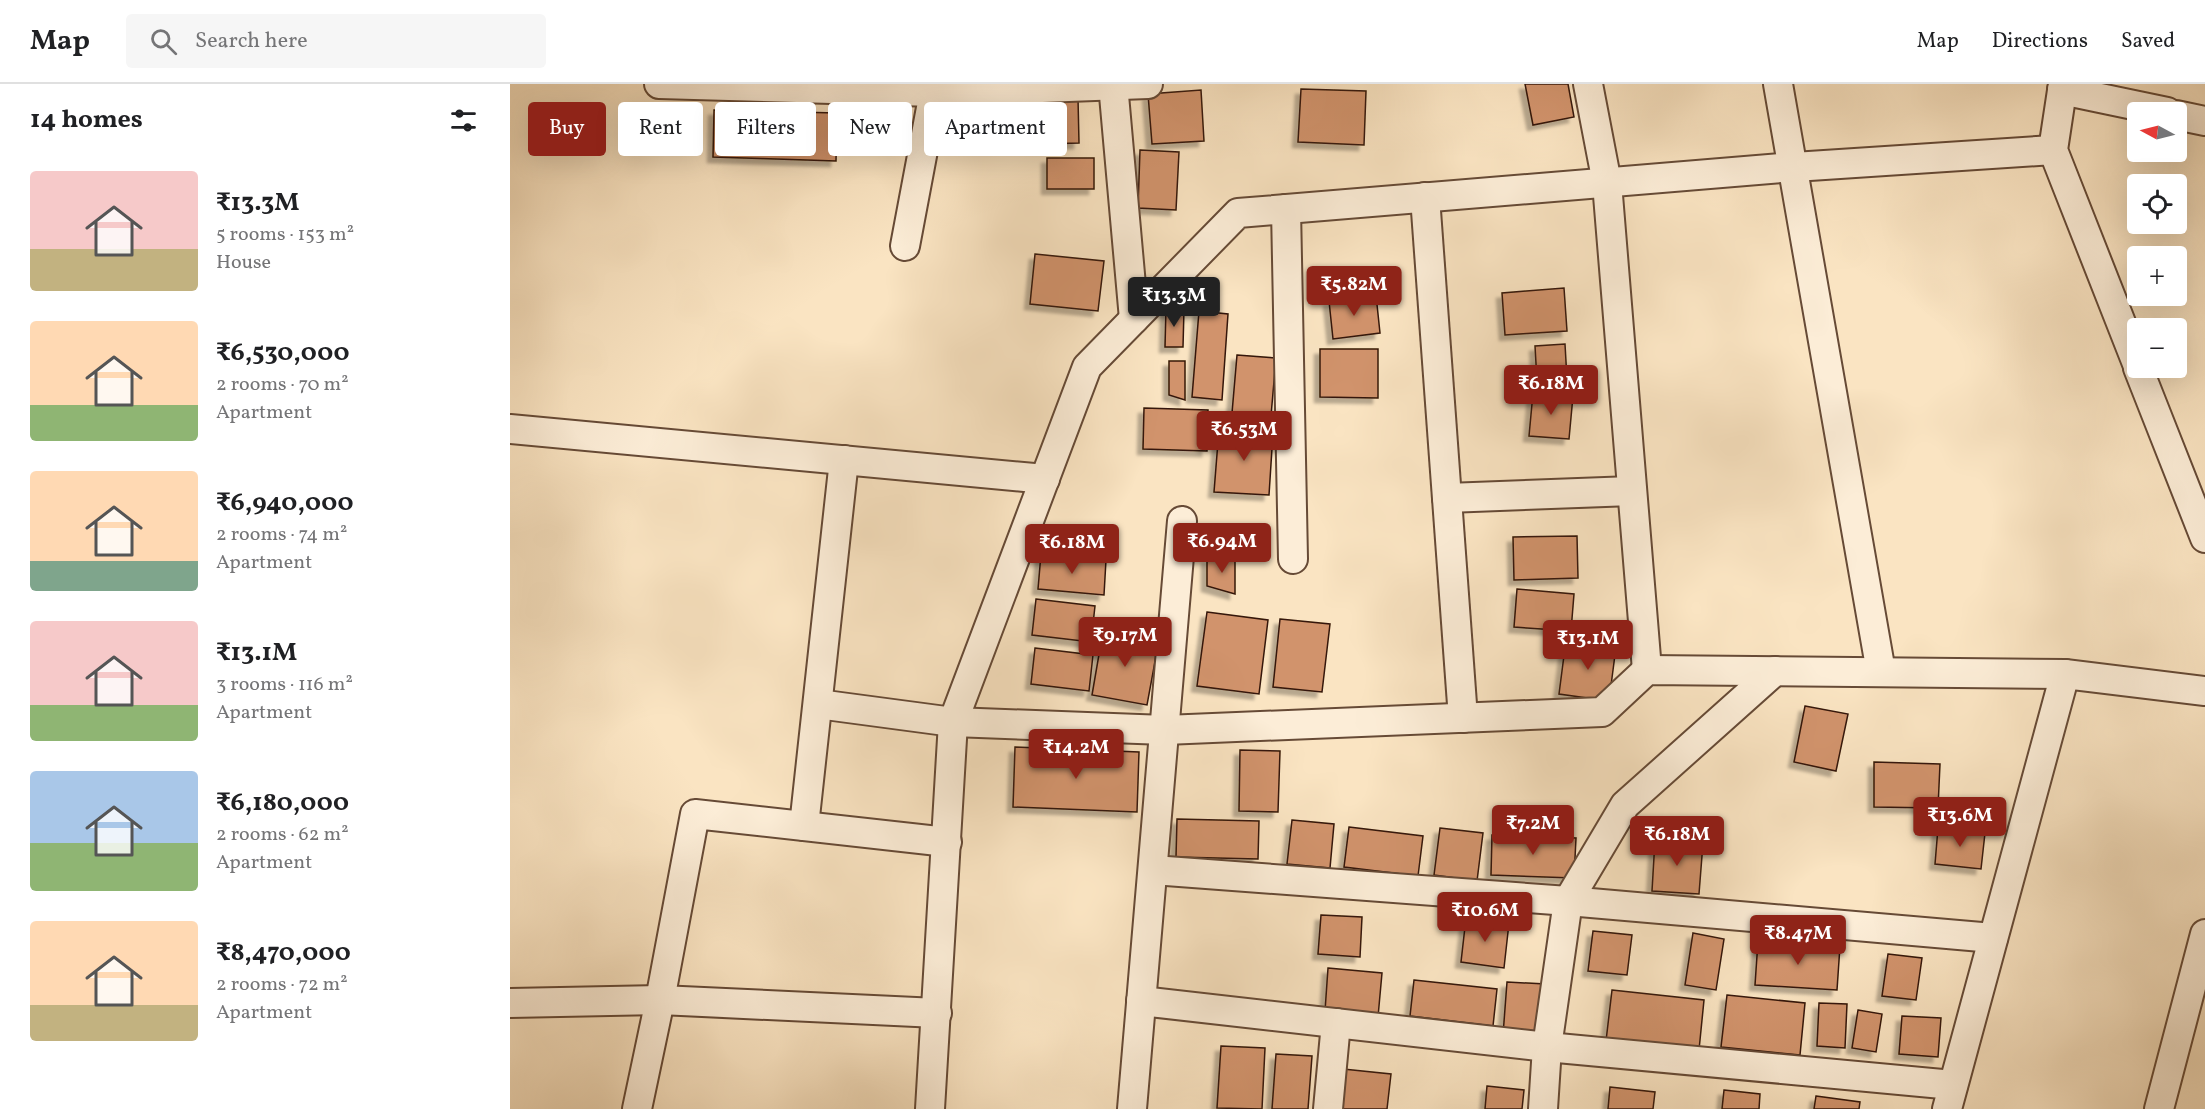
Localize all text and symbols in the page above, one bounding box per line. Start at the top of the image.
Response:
search box [126,14,546,68]
text: Map [30,22,90,61]
icon: search [147,25,180,58]
text: Search here [195,26,308,57]
text: Map [1917,27,1959,56]
text: Directions [1992,27,2088,56]
text: Saved [2121,27,2175,56]
text: 14 homes [30,102,143,138]
chip: Buy [528,102,606,156]
chip: Rent [618,102,703,156]
chip: Filters [715,102,816,156]
chip: New [828,102,912,156]
chip: Apartment [924,102,1067,156]
north arrow [2127,102,2187,162]
map controls [2127,102,2187,378]
icon: filters [447,104,480,137]
button: locate [2127,174,2187,234]
text: ₹13.3M [216,185,299,221]
icon: home [78,195,150,267]
text: 5 rooms · 153 m² [216,221,354,249]
button: + [2127,246,2187,306]
text: House [216,249,271,277]
pin: ₹5.82M [1305,266,1403,317]
text: ₹5.82M [1321,271,1387,299]
pin: ₹13.3M [1125,277,1223,328]
text: ₹13.3M [1142,282,1206,310]
button: − [2127,318,2187,378]
text: ₹6,530,000 [216,335,349,371]
icon: home [78,345,150,417]
pin: ₹6.18M [1502,365,1600,416]
text: ₹6.18M [1518,370,1584,398]
text: 2 rooms · 70 m² [216,371,349,399]
text: Apartment [216,399,312,427]
pin: ₹6.53M [1195,411,1293,462]
text: ₹6.53M [1211,416,1277,444]
text: ₹6,940,000 [216,485,353,521]
icon: home [78,495,150,567]
text: 2 rooms · 74 m² [216,521,347,549]
pin: ₹6.94M [1173,523,1271,574]
pin: ₹6.18M [1023,524,1121,575]
text: ₹6.94M [1187,528,1257,556]
text: ₹6.18M [1039,529,1105,557]
text: Apartment [216,549,312,577]
pin: ₹9.17M [1076,617,1174,668]
pin: ₹13.1M [1539,620,1637,671]
text: ₹9.17M [1093,622,1157,650]
text: ₹13.1M [1557,625,1619,653]
text: ₹13.1M [216,635,297,671]
icon: home [78,645,150,717]
text: 3 rooms · 116 m² [216,671,353,699]
text: Apartment [216,699,312,727]
pin: ₹14.2M [1027,729,1125,780]
text: ₹14.2M [1043,734,1109,762]
text: ₹6,180,000 [216,785,349,821]
icon: home [78,795,150,867]
pin: ₹13.6M [1911,797,2009,848]
text: ₹13.6M [1927,802,1993,830]
pin: ₹7.2M [1491,805,1575,856]
text: ₹7.2M [1506,810,1560,838]
pin: ₹6.18M [1628,816,1726,867]
text: 2 rooms · 62 m² [216,821,349,849]
text: ₹6.18M [1644,821,1710,849]
text: Apartment [216,849,312,877]
pin: ₹10.6M [1436,892,1534,943]
text: ₹10.6M [1451,897,1519,925]
pin: ₹8.47M [1749,915,1847,966]
text: ₹8.47M [1764,920,1832,948]
text: ₹8,470,000 [216,935,351,971]
icon: home [78,945,150,1017]
text: 2 rooms · 72 m² [216,971,348,999]
text: Apartment [216,999,312,1027]

